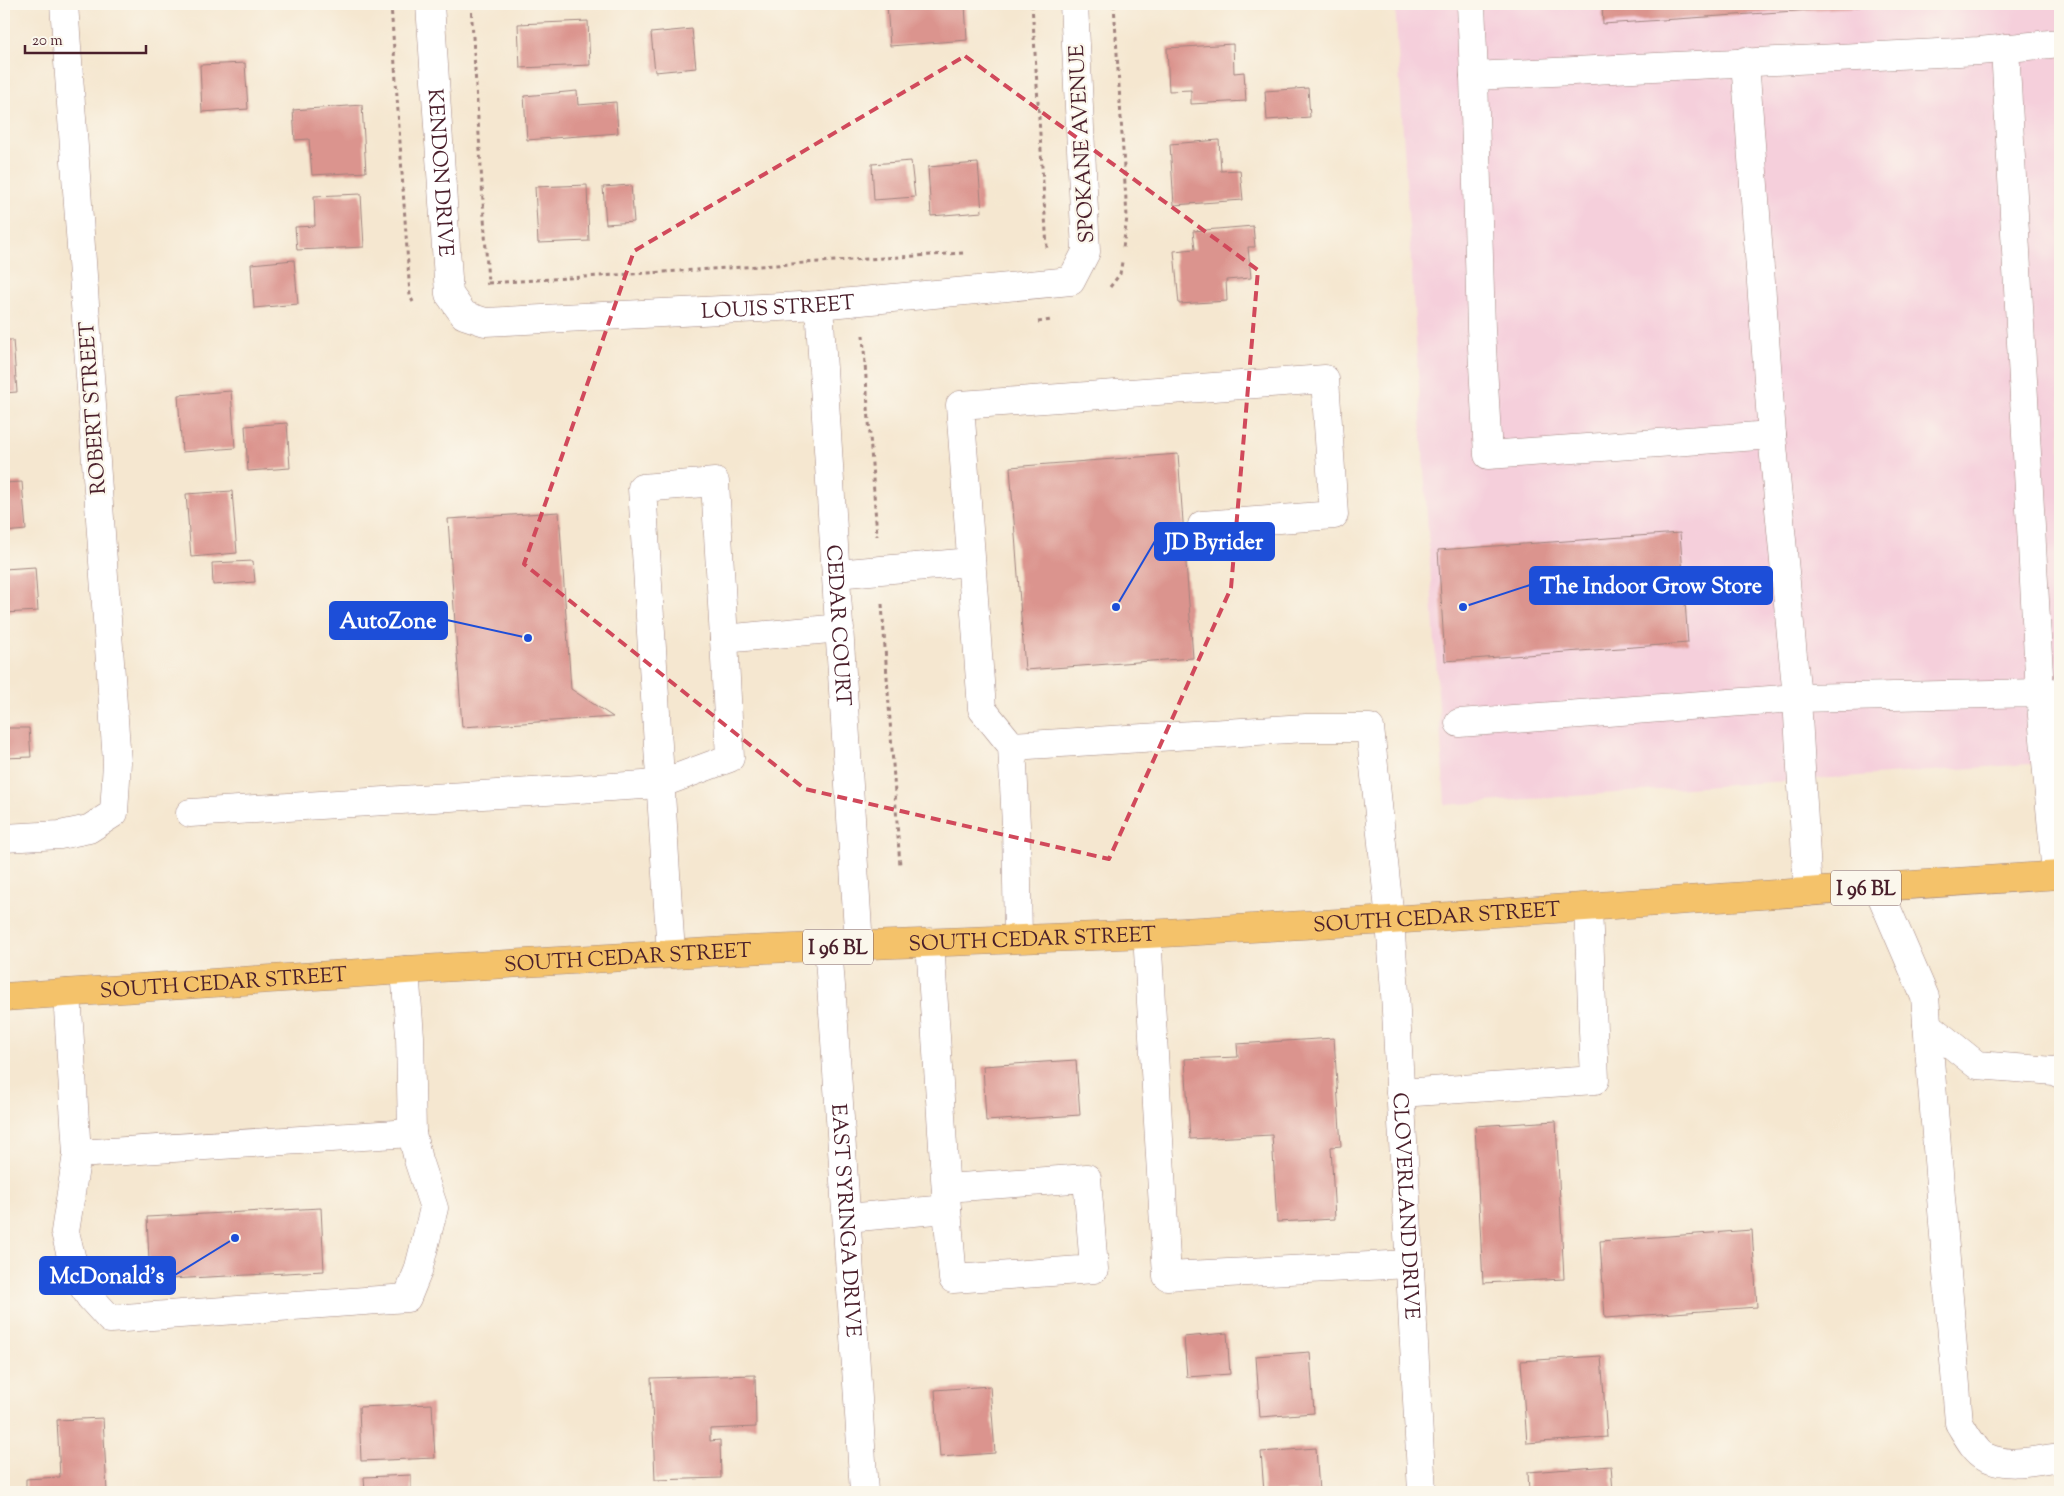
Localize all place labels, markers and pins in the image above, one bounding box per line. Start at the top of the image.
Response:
callout: JD Byrider [1155,523,1274,560]
callout: The Indoor Grow Store [1530,567,1772,604]
callout: AutoZone [330,602,447,639]
callout: McDonald's [40,1257,175,1294]

